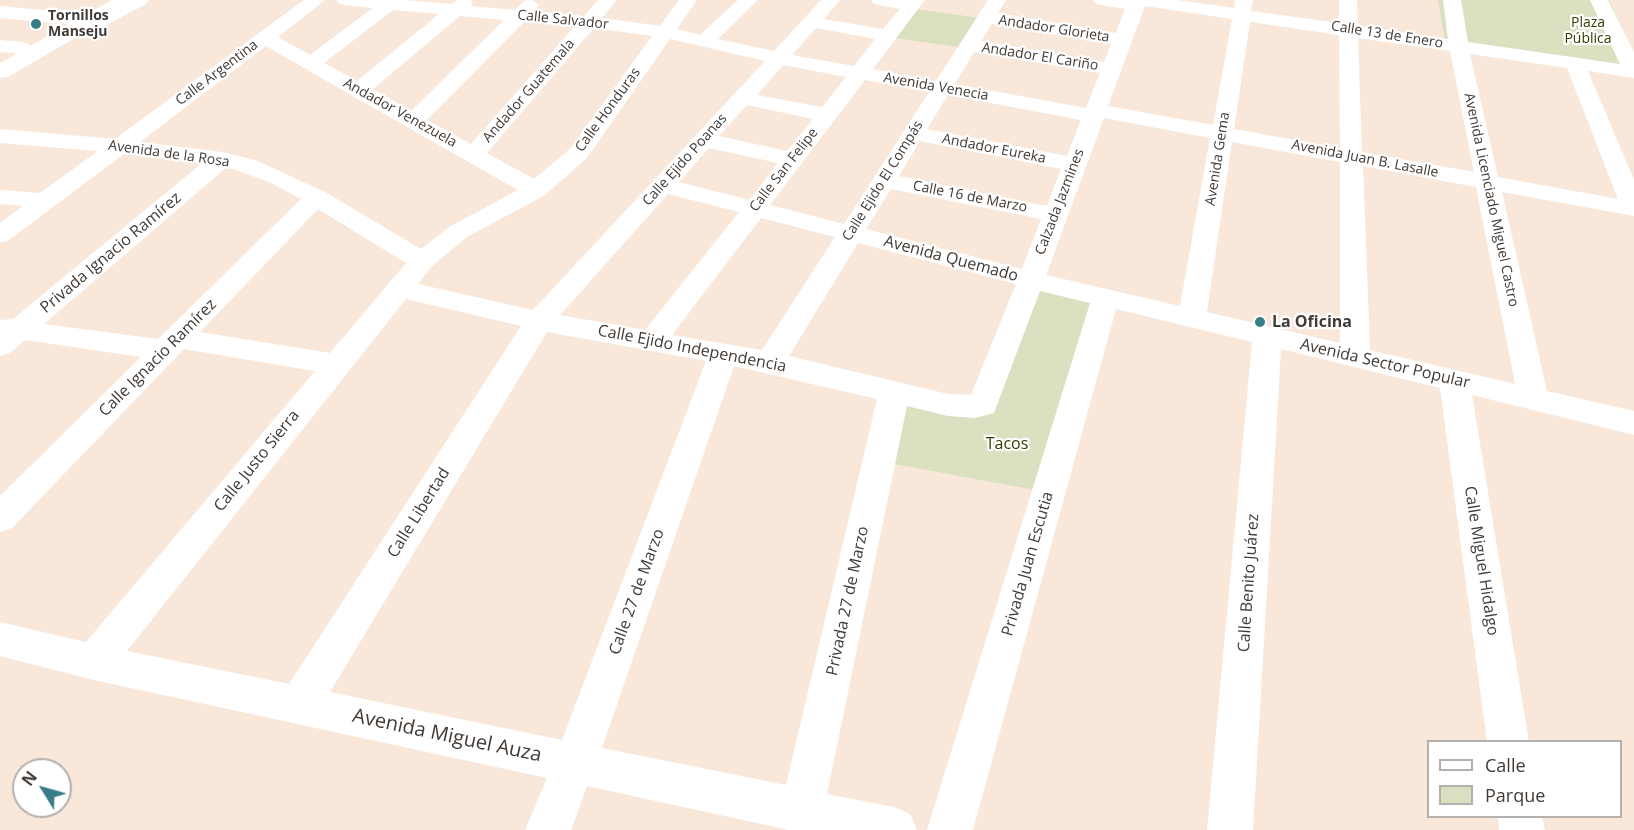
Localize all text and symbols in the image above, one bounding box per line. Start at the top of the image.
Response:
street label: Calle Salvador [517,7,609,33]
place label: Tornillos Manseju [48,8,109,40]
street label: Andador Glorieta [997,12,1111,46]
park label: Plaza Pública [1564,15,1612,48]
marker: Tornillos Manseju [29,17,43,31]
street label: Calle 13 de Enero [1330,18,1444,52]
street label: Andador Guatemala [479,36,579,146]
street label: Calle Argentina [173,37,261,109]
street label: Andador El Cariño [980,39,1100,75]
street label: Calle Honduras [572,65,644,155]
street label: Avenida Venecia [882,69,990,105]
street label: Andador Venezuela [340,75,460,151]
street label: Avenida Licenciado Miguel Castro [1460,92,1522,308]
street label: Calle Ejido Poanas [639,110,731,210]
street label: Avenida Gema [1202,111,1234,207]
street label: Calle Ejido El Compás [839,118,927,244]
street label: Calle San Felipe [746,125,822,215]
street label: Andador Eureka [941,131,1047,167]
street label: Avenida de la Rosa [107,137,231,171]
street label: Avenida Juan B. Lasalle [1290,137,1440,181]
street label: Calzada Jazmines [1032,147,1088,257]
street label: Calle 16 de Marzo [911,178,1029,216]
street label: Privada Ignacio Ramírez [37,188,185,318]
street label: Avenida Quemado [882,232,1020,286]
street label: Calle Ignacio Ramírez [95,295,221,421]
place label: La Oficina [1272,312,1352,332]
marker: La Oficina [1253,315,1267,329]
street label: Calle Ejido Independencia [596,321,788,377]
street label: Avenida Sector Popular [1298,335,1472,393]
street label: Calle Justo Sierra [210,406,304,516]
park label: Tacos [986,434,1028,454]
street label: Calle Libertad [384,465,454,561]
street label: Calle Miguel Hidalgo [1460,485,1502,637]
street label: Privada Juan Escutia [998,489,1058,639]
street label: Calle Benito Juárez [1235,513,1263,653]
street label: Privada 27 de Marzo [823,525,873,677]
street label: Calle 27 de Marzo [605,526,669,658]
street label: Avenida Miguel Auza [350,704,544,768]
legend [1427,740,1622,818]
text: Calle [1485,753,1526,777]
north arrow [12,758,72,818]
text: N [17,767,42,790]
text: Parque [1485,783,1545,807]

